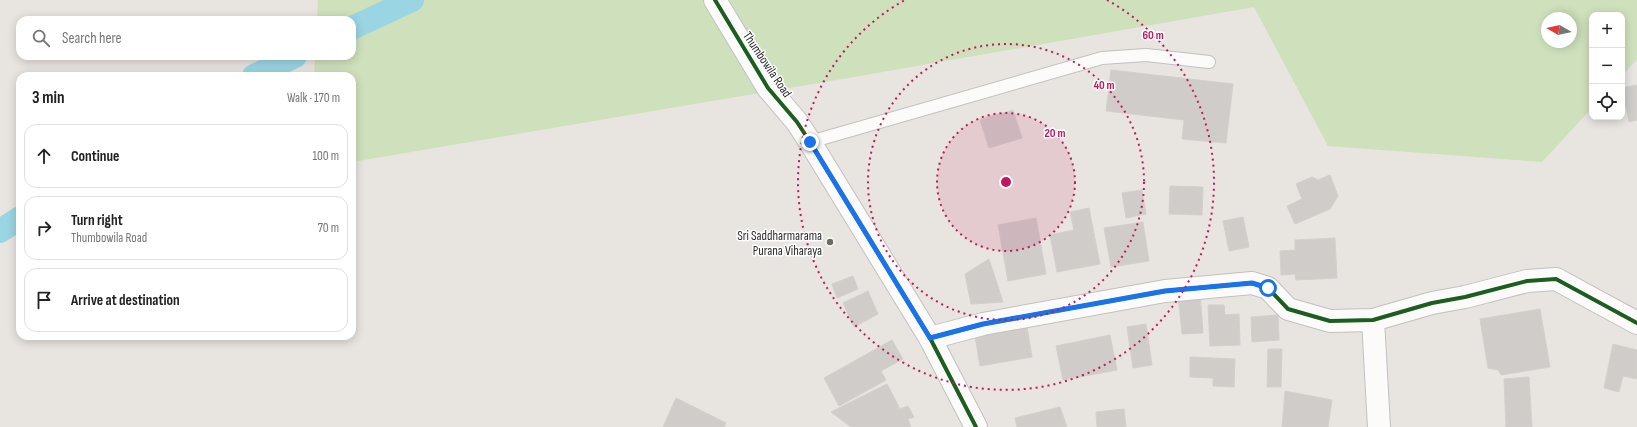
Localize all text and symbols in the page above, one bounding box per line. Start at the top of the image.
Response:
north arrow [1541,12,1577,48]
map controls [1589,12,1625,120]
button: + [1589,12,1625,48]
search box [16,16,356,60]
icon: search [30,27,52,49]
text: 60 m [1142,28,1164,43]
text: Search here [62,29,122,48]
street label: Thumbowila Road [739,29,795,101]
button: − [1589,48,1625,84]
text: 40 m [1093,78,1115,93]
button: locate [1589,84,1625,120]
text: 3 min [32,88,65,108]
text: Walk · 170 m [287,90,340,106]
text: 20 m [1045,126,1065,141]
route end [801,133,819,151]
icon: ahead [33,145,55,167]
text: Continue [71,147,120,166]
text: 100 m [312,148,339,164]
centre of rings [999,175,1013,189]
text: Turn right [71,211,123,230]
icon: right [33,217,55,239]
text: 70 m [318,220,339,236]
place label: Sri Saddharmarama Purana Viharaya [737,228,822,259]
text: Thumbowila Road [71,230,147,246]
marker: Sri Saddharmarama Purana Viharaya [825,237,835,247]
route start [1259,279,1277,297]
icon: arrive [33,289,55,311]
text: Arrive at destination [71,291,180,310]

